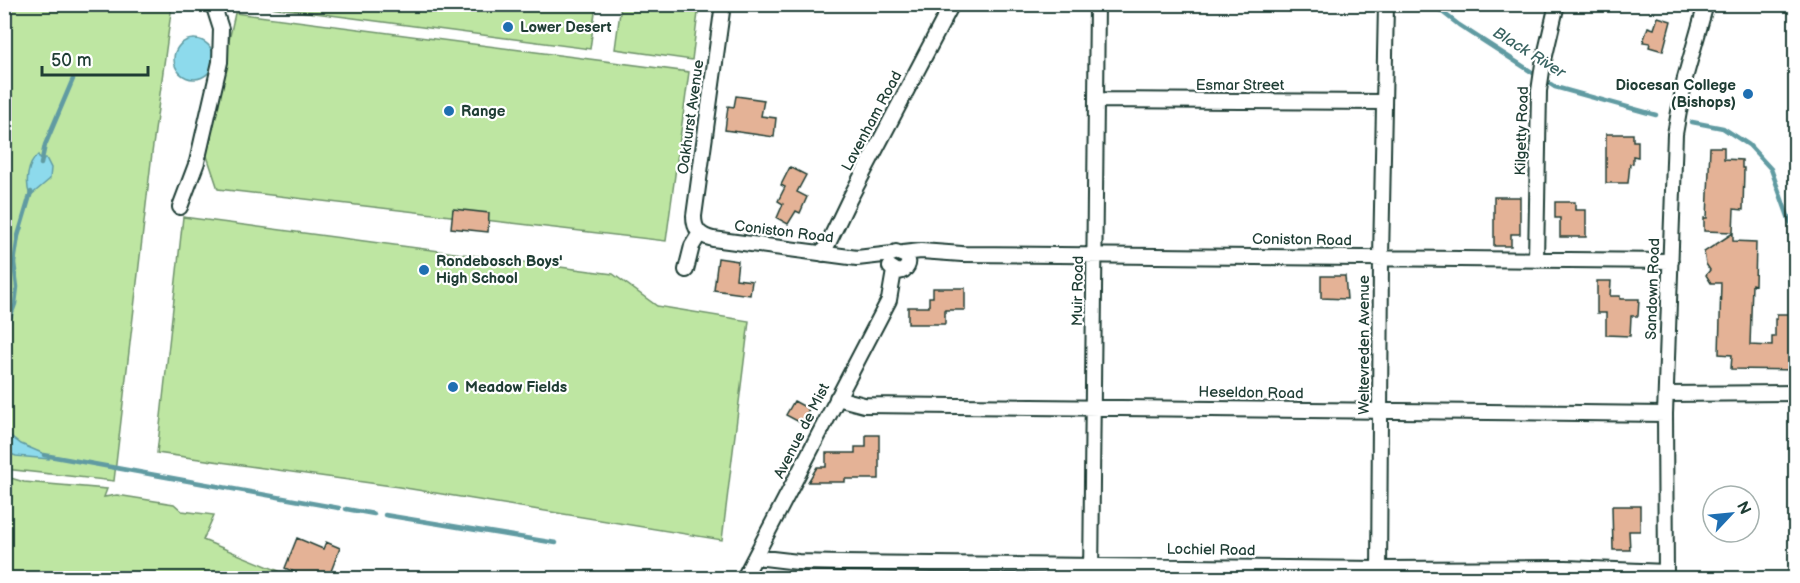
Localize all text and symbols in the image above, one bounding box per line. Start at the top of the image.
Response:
place label: Lower Desert [520,18,612,37]
marker: Lower Desert [501,20,515,34]
water label: Black River [1489,23,1570,83]
scale bar [42,39,148,77]
text: 50 m [51,50,92,71]
street label: Oakhurst Avenue [674,58,708,176]
street label: Lavenham Road [838,68,906,174]
street label: Esmar Street [1196,76,1285,95]
place label: Diocesan College (Bishops) [1616,76,1736,112]
street label: Kilgetty Road [1511,86,1533,176]
marker: Diocesan College (Bishops) [1741,87,1755,101]
place label: Range [461,102,506,121]
marker: Range [442,104,456,118]
street label: Coniston Road [733,216,835,248]
street label: Coniston Road [1252,230,1352,250]
street label: Sandown Road [1642,238,1664,340]
place label: Rondebosch Boys' High School [436,252,562,288]
street label: Muir Road [1068,256,1088,326]
marker: Rondebosch Boys' High School [417,263,431,277]
street label: Weltevreden Avenue [1355,275,1374,415]
place label: Meadow Fields [465,378,567,397]
marker: Meadow Fields [446,380,460,394]
street label: Avenue de Mist [770,380,834,482]
street label: Heseldon Road [1198,383,1304,403]
north arrow [1701,484,1761,544]
text: N [1732,499,1754,518]
street label: Lochiel Road [1166,540,1256,560]

